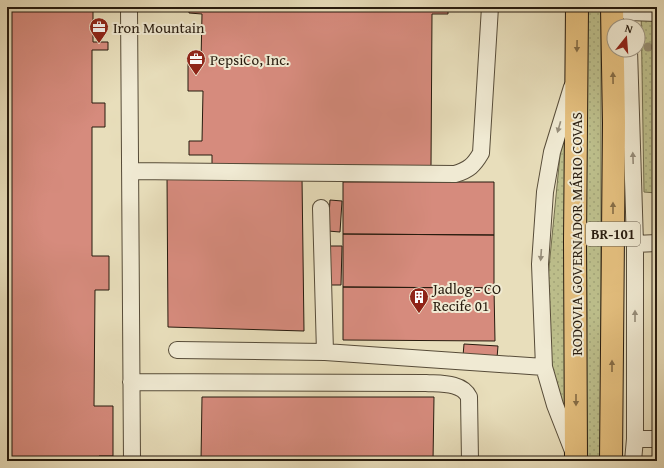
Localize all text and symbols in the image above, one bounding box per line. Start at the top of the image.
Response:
office icon: Iron Mountain [88,16,110,44]
place label: Iron Mountain [113,17,205,38]
north arrow [606,18,646,58]
text: N [623,20,635,37]
one-way arrow [574,40,580,53]
office icon: PepsiCo, Inc. [185,48,207,76]
place label: PepsiCo, Inc. [210,49,289,70]
one-way arrow [610,71,616,84]
street label: RODOVIA GOVERNADOR MÁRIO COVAS [566,112,587,356]
one-way arrow [556,121,562,133]
one-way arrow [629,152,636,164]
one-way arrow [610,202,617,214]
road number: BR-101 [586,222,640,246]
one-way arrow [538,249,544,262]
place label: Jadlog - CO Recife 01 [431,278,501,316]
building icon: Jadlog - CO Recife 01 [408,286,430,314]
one-way arrow [632,309,638,322]
one-way arrow [609,359,615,372]
one-way arrow [573,394,579,407]

